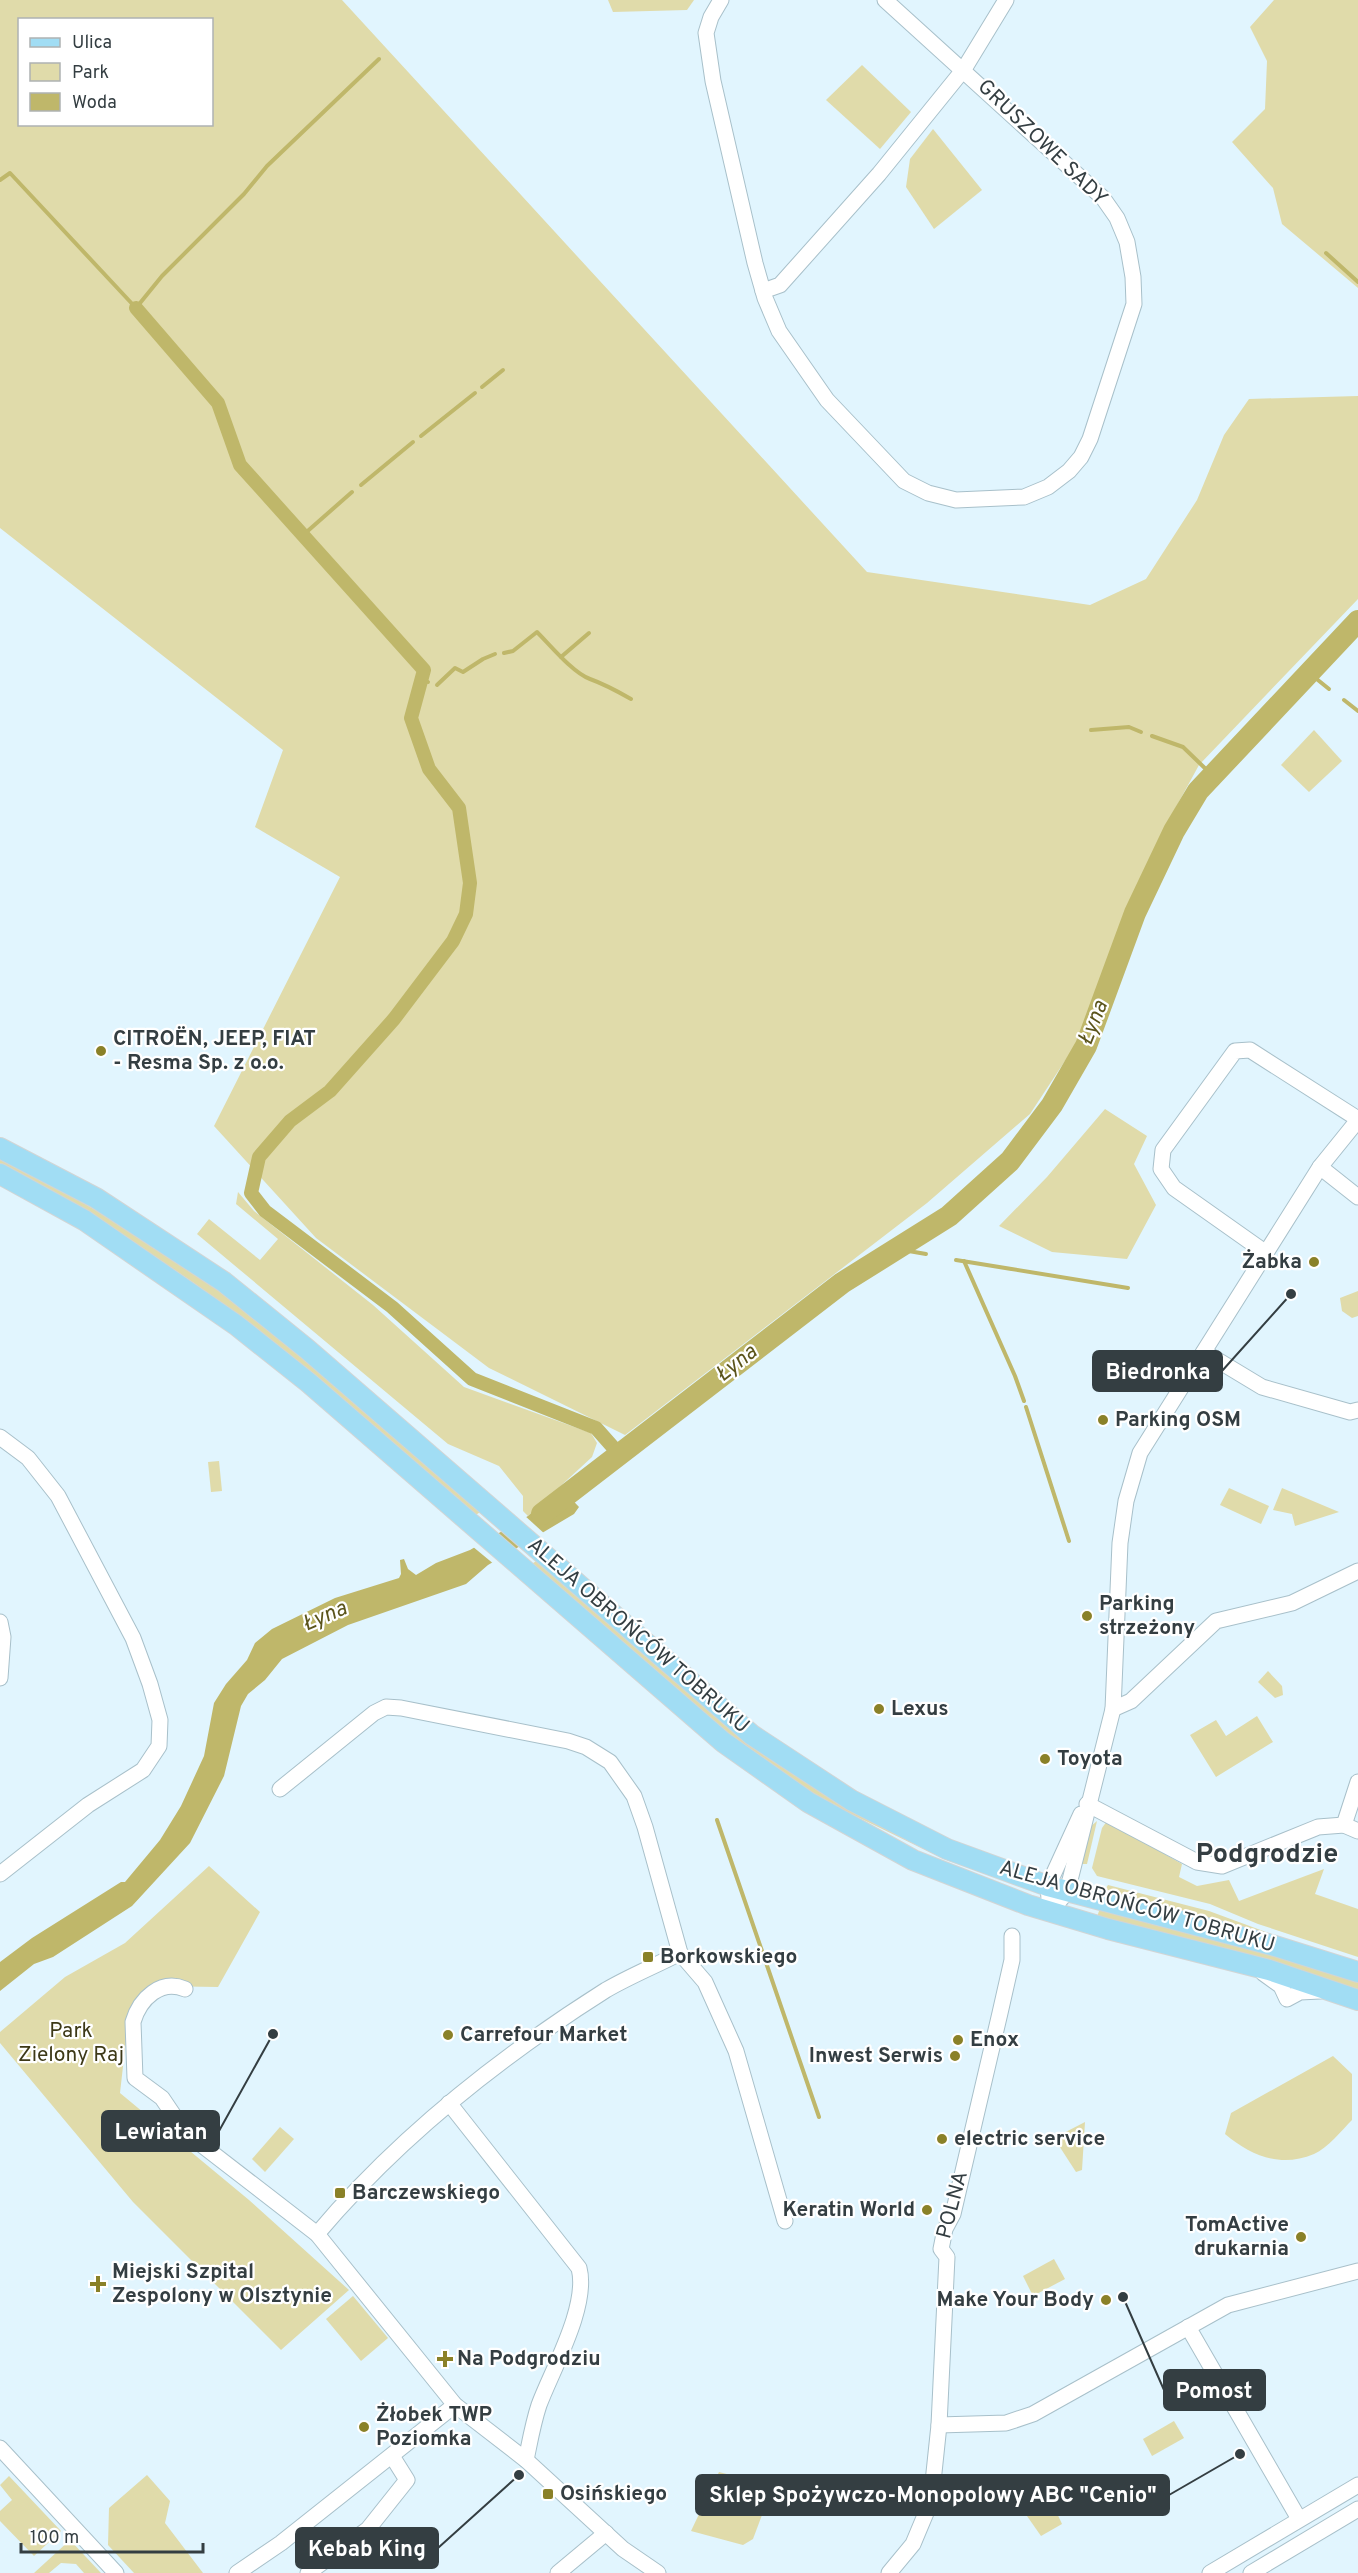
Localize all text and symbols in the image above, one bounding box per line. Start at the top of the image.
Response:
legend [18,18,213,126]
text: Ulica [72,32,112,55]
text: Park [72,62,109,85]
street label: GRUSZOWE SADY [971,74,1113,212]
text: Woda [72,92,117,115]
water label: Łyna [1073,996,1115,1049]
place label: CITROËN, JEEP, FIAT - Resma Sp. z o.o. [113,1026,316,1077]
marker: CITROËN, JEEP, FIAT - Resma Sp. z o.o. [94,1044,108,1058]
place label: Żabka [1242,1248,1302,1276]
marker: Żabka [1307,1255,1321,1269]
water label: Łyna [711,1339,764,1389]
callout: Biedronka [1093,1351,1222,1391]
text: Biedronka [1106,1360,1210,1387]
place label: Parking OSM [1115,1407,1241,1434]
marker: Parking OSM [1096,1413,1110,1427]
street label: ALEJA OBROŃCÓW TOBRUKU [521,1531,755,1740]
place label: Parking strzeżony [1099,1591,1195,1642]
water label: Łyna [299,1595,352,1638]
marker: Parking strzeżony [1080,1609,1094,1623]
place label: Lexus [891,1696,949,1723]
marker: Lexus [872,1702,886,1716]
place label: Toyota [1057,1746,1123,1773]
marker: Toyota [1038,1752,1052,1766]
district label: Podgrodzie [1196,1838,1338,1872]
street label: ALEJA OBROŃCÓW TOBRUKU [996,1854,1278,1959]
place label: Borkowskiego [660,1944,797,1971]
marker: Borkowskiego [641,1950,655,1964]
park label: Park Zielony Raj [18,2018,124,2069]
place label: Carrefour Market [460,2022,627,2049]
place label: Enox [970,2027,1019,2054]
marker: Carrefour Market [441,2028,455,2042]
marker: Enox [951,2033,965,2047]
place label: Inwest Serwis [809,2043,943,2070]
marker: Inwest Serwis [948,2049,962,2063]
callout: Lewiatan [102,2111,219,2151]
text: Lewiatan [114,2120,208,2147]
place label: electric service [954,2126,1105,2153]
marker: electric service [935,2132,949,2146]
street label: POLNA [931,2168,975,2242]
place label: Barczewskiego [352,2180,500,2207]
marker: Barczewskiego [333,2186,347,2200]
place label: Keratin World [782,2197,915,2224]
marker: Keratin World [920,2203,934,2217]
place label: TomActive drukarnia [1185,2212,1289,2263]
marker: TomActive drukarnia [1294,2230,1308,2244]
place label: Miejski Szpital Zespolony w Olsztynie [112,2259,332,2310]
marker: Miejski Szpital Zespolony w Olsztynie [89,2275,107,2293]
place label: Make Your Body [936,2287,1094,2314]
marker: Make Your Body [1099,2293,1113,2307]
place label: Na Podgrodziu [457,2346,601,2373]
marker: Na Podgrodziu [438,2352,452,2366]
callout: Pomost [1164,2370,1265,2410]
text: Pomost [1176,2379,1252,2406]
place label: Żłobek TWP Poziomka [376,2401,492,2453]
marker: Żłobek TWP Poziomka [357,2420,371,2434]
callout: Sklep Spożywczo-Monopolowy ABC "Cenio" [696,2475,1169,2515]
place label: Osińskiego [560,2481,667,2508]
text: Sklep Spożywczo-Monopolowy ABC "Cenio" [709,2483,1157,2510]
marker: Osińskiego [541,2487,555,2501]
scale bar [21,2516,202,2554]
text: 100 m [30,2527,79,2550]
callout: Kebab King [296,2528,438,2568]
text: Kebab King [308,2537,426,2564]

